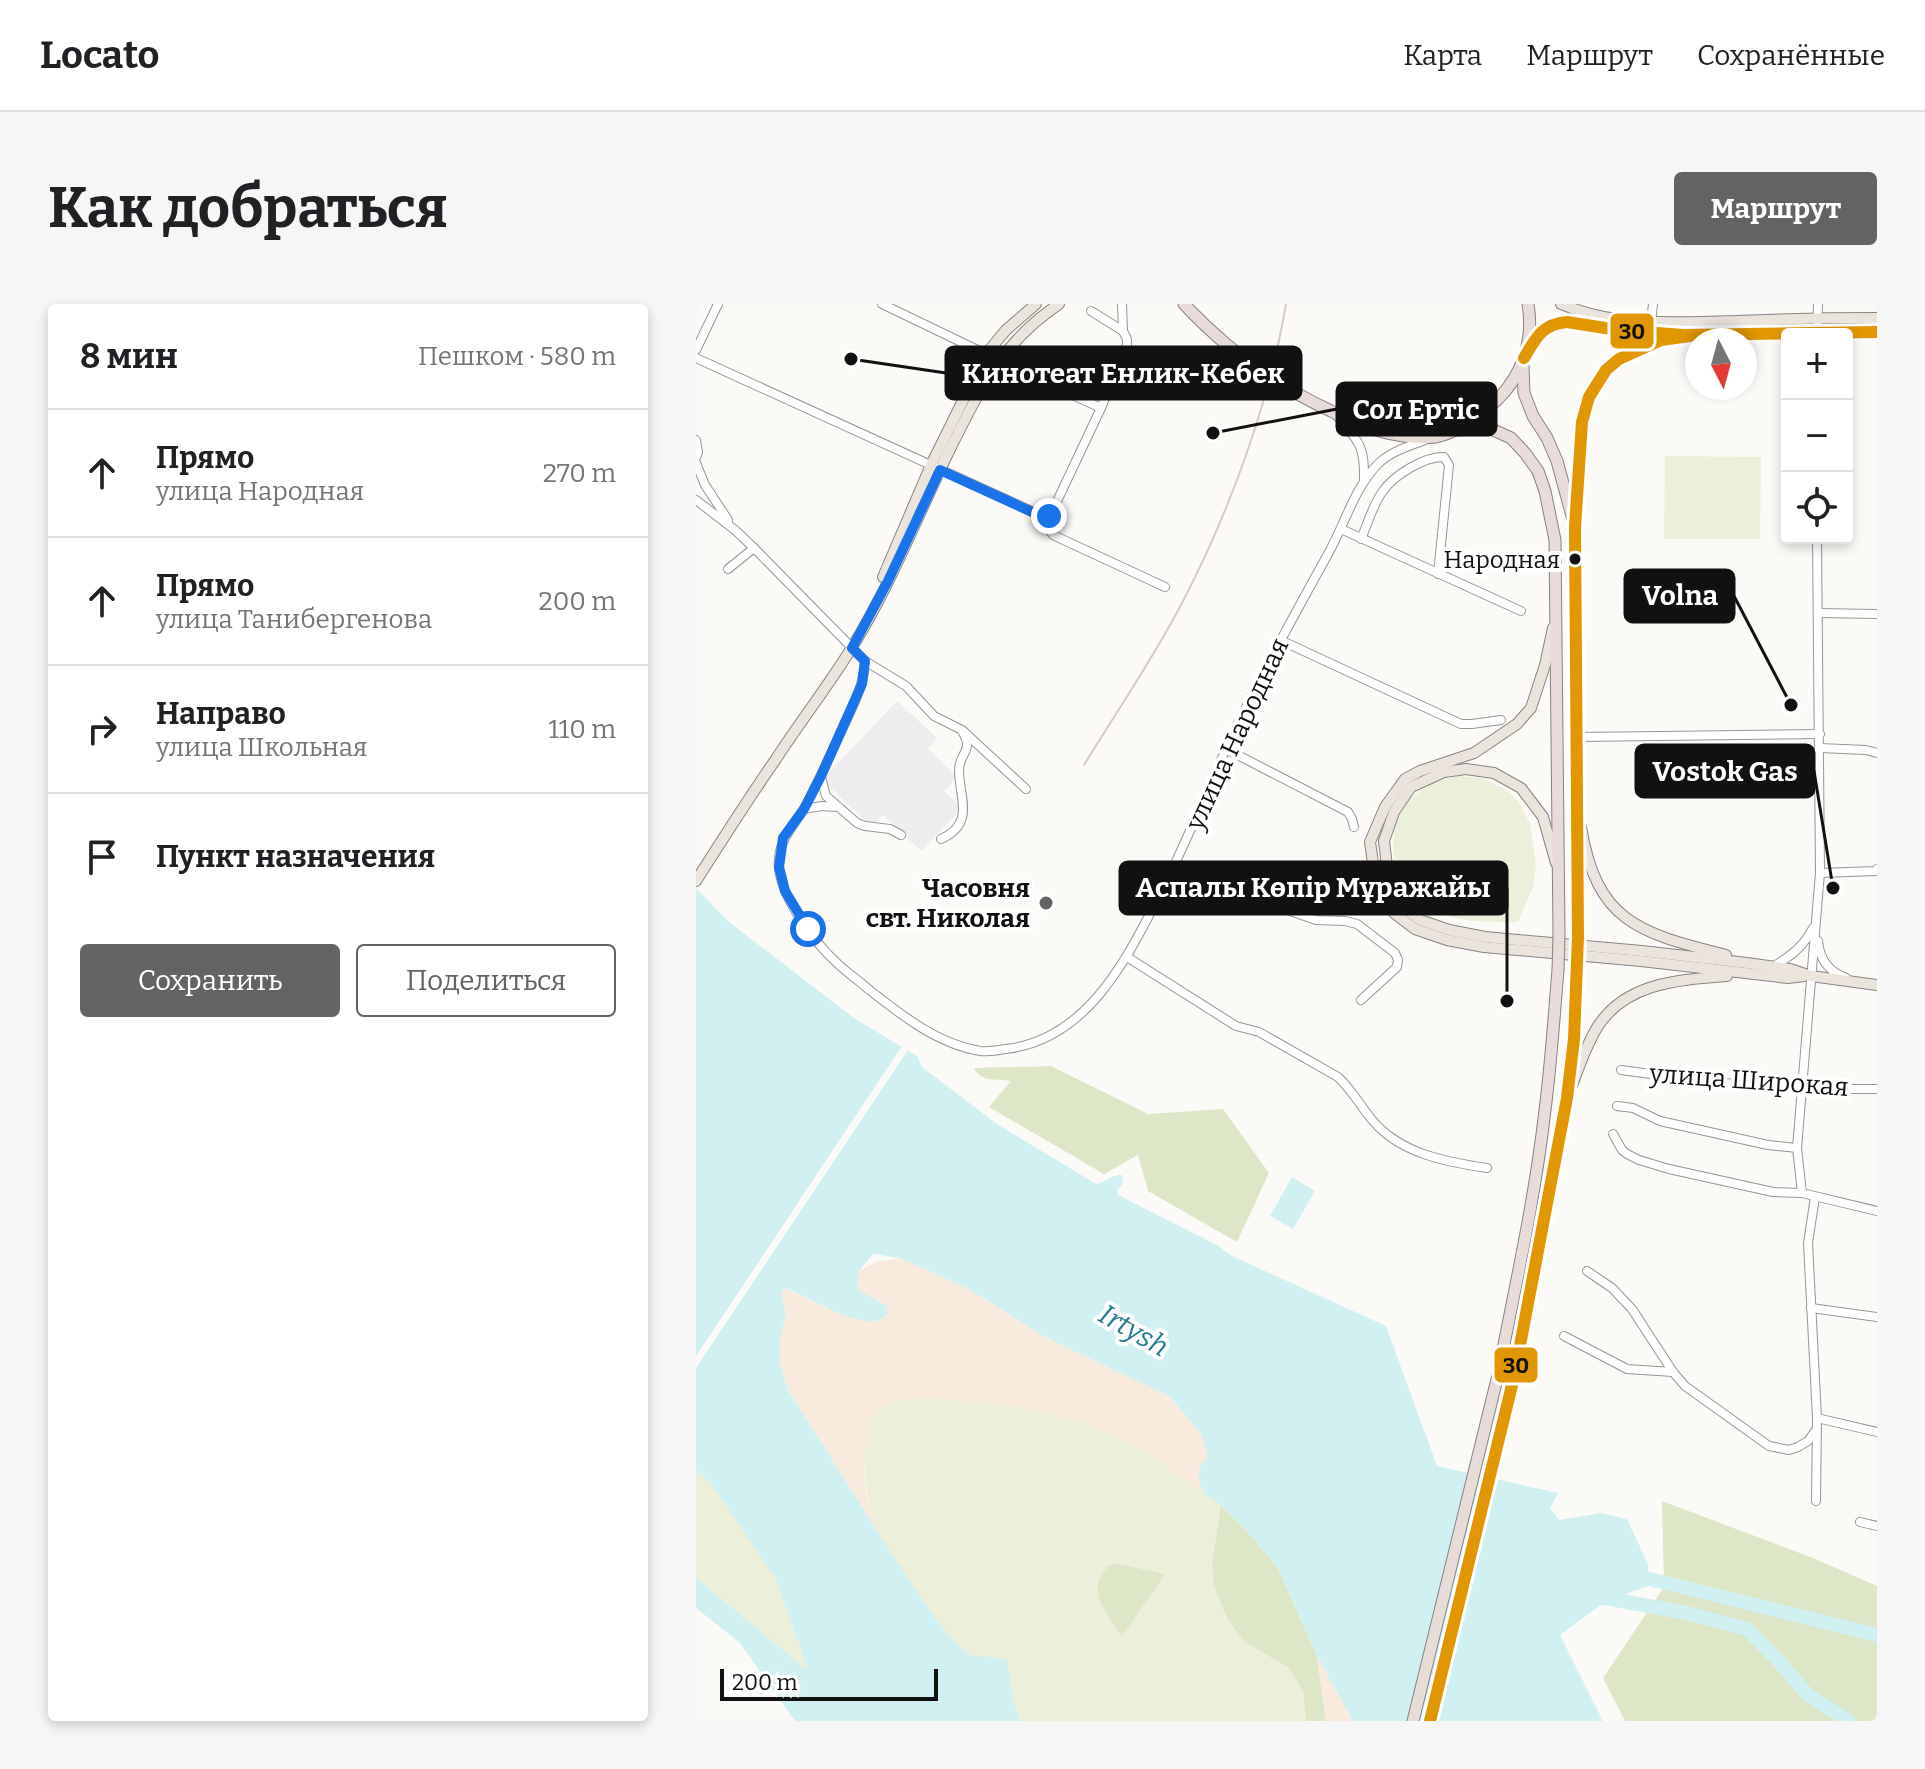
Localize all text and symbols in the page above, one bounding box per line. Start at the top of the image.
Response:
text: Locato [40,32,159,78]
text: Карта [1403,39,1482,72]
text: Маршрут [1526,39,1653,72]
text: Сохранённые [1697,39,1885,72]
button: Маршрут [1674,172,1877,245]
text: Как добраться [48,175,448,242]
line badge: 30 [1609,312,1655,350]
text: 30 [1619,318,1645,345]
north arrow [1685,328,1757,400]
map controls [1781,328,1853,544]
button: + [1781,328,1853,400]
text: 8 мин [80,336,178,377]
text: Пешком · 580 m [418,341,616,372]
callout: Кинотеат Енлик-Кебек [946,347,1301,399]
text: Кинотеат Енлик-Кебек [962,357,1284,390]
callout: Сол Ертіс [1337,383,1496,435]
text: Сол Ертіс [1352,393,1480,426]
button: − [1781,400,1853,472]
text: Прямо [156,440,254,476]
icon: ahead [80,451,124,495]
text: 270 m [543,458,616,489]
button: locate [1781,472,1853,544]
text: улица Народная [156,476,364,507]
route end [1031,498,1067,534]
place label: Народная [1444,546,1560,574]
marker: Народная [1567,551,1583,567]
text: Прямо [156,568,254,604]
callout: Volna [1625,570,1734,622]
icon: ahead [80,579,124,623]
text: Volna [1642,579,1719,612]
text: 200 m [539,586,616,617]
text: улица Танибергенова [156,604,432,635]
street label: улица Народная [1179,633,1295,836]
text: Направо [156,696,286,732]
icon: right [80,707,124,751]
text: 110 m [548,714,616,745]
text: улица Школьная [156,732,367,763]
callout: Vostok Gas [1636,745,1814,797]
text: Vostok Gas [1652,755,1798,788]
icon: arrive [80,835,124,879]
text: Пункт назначения [156,839,435,875]
callout: Аспалы Көпір Мұражайы [1120,862,1507,914]
text: Аспалы Көпір Мұражайы [1135,871,1491,904]
place label: Часовня свт. Николая [866,873,1030,934]
marker: Часовня свт. Николая [1037,894,1055,912]
route start [790,911,826,947]
button: Сохранить [80,944,340,1017]
button: Поделиться [356,944,616,1017]
street label: улица Широкая [1648,1058,1849,1103]
water label: Irtysh [1093,1298,1174,1363]
line badge: 30 [1493,1346,1539,1384]
text: 30 [1503,1352,1529,1379]
scale bar [720,1665,938,1701]
text: 200 m [732,1669,798,1696]

